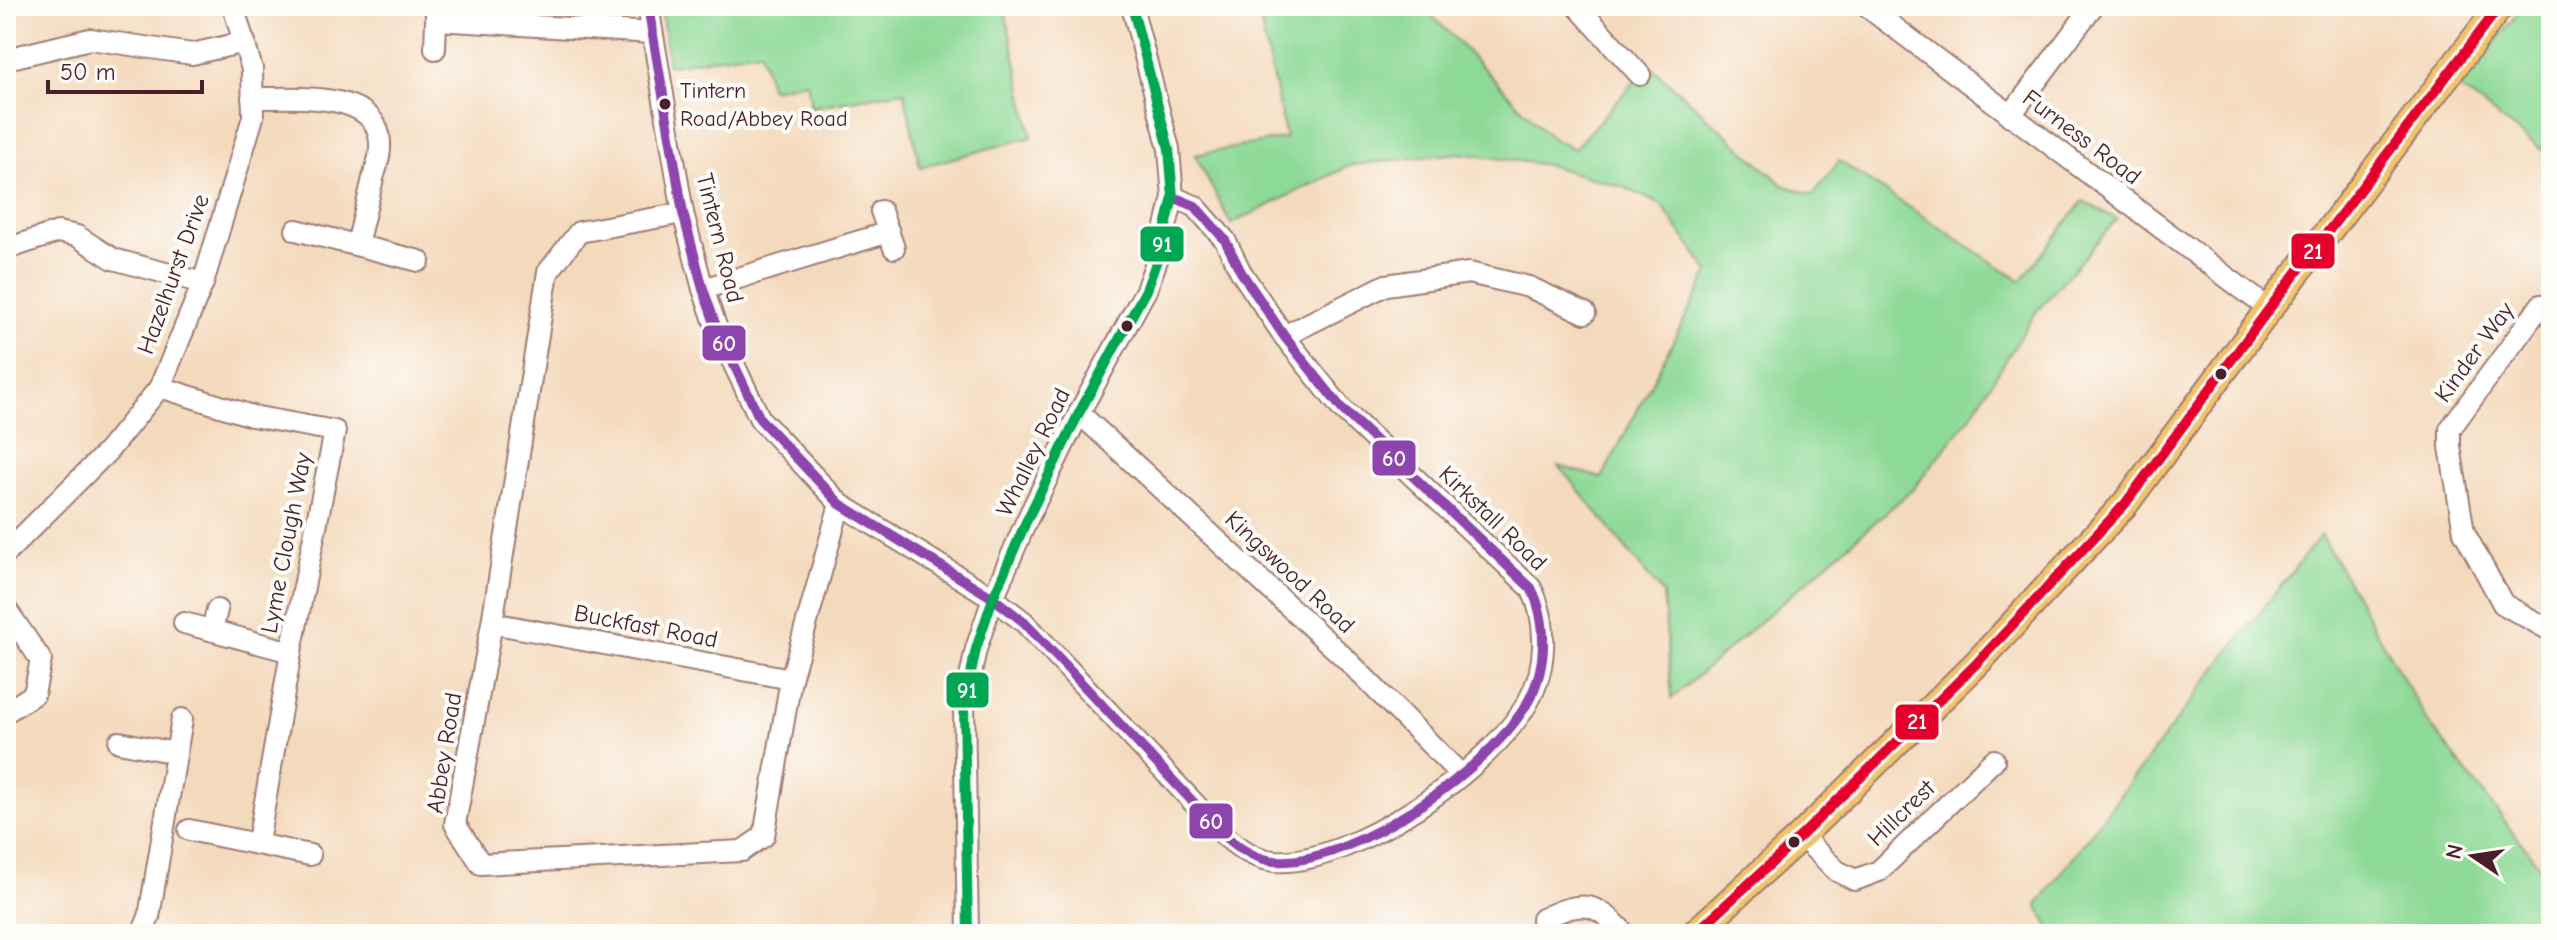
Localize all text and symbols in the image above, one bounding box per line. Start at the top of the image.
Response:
scale bar [48,44,202,94]
text: 50 m [60,58,116,86]
place label: Tintern Road/Abbey Road [680,78,848,132]
street label: Furness Road [2017,83,2147,191]
marker: Tintern Road/Abbey Road [657,96,673,112]
street label: Tintern Road [690,171,750,305]
street label: Hazelhurst Drive [131,190,215,358]
line badge: 91 [1139,225,1185,263]
text: 91 [1152,232,1172,258]
line badge: 21 [2290,232,2336,270]
text: 21 [2303,239,2323,265]
street label: Kinder Way [2428,296,2520,407]
unlabelled marker [1119,318,1135,334]
line badge: 60 [701,324,747,362]
text: 60 [712,331,736,357]
unlabelled marker [2213,366,2229,382]
street label: Whalley Road [990,383,1076,521]
line badge: 60 [1371,439,1417,477]
text: 60 [1382,446,1406,472]
street label: Lyme Clough Way [255,450,317,636]
street label: Kirkstall Road [1433,460,1553,576]
street label: Kingswood Road [1219,505,1361,639]
street label: Buckfast Road [572,598,720,654]
line badge: 91 [945,671,990,709]
text: 91 [957,678,977,704]
street label: Abbey Road [421,690,467,816]
line badge: 21 [1894,703,1940,741]
text: 21 [1907,709,1927,735]
street label: Hillcrest [1861,773,1941,852]
line badge: 60 [1188,802,1234,840]
text: 60 [1199,809,1223,835]
north arrow [2433,816,2513,896]
unlabelled marker [1786,834,1802,850]
text: N [2440,842,2469,862]

